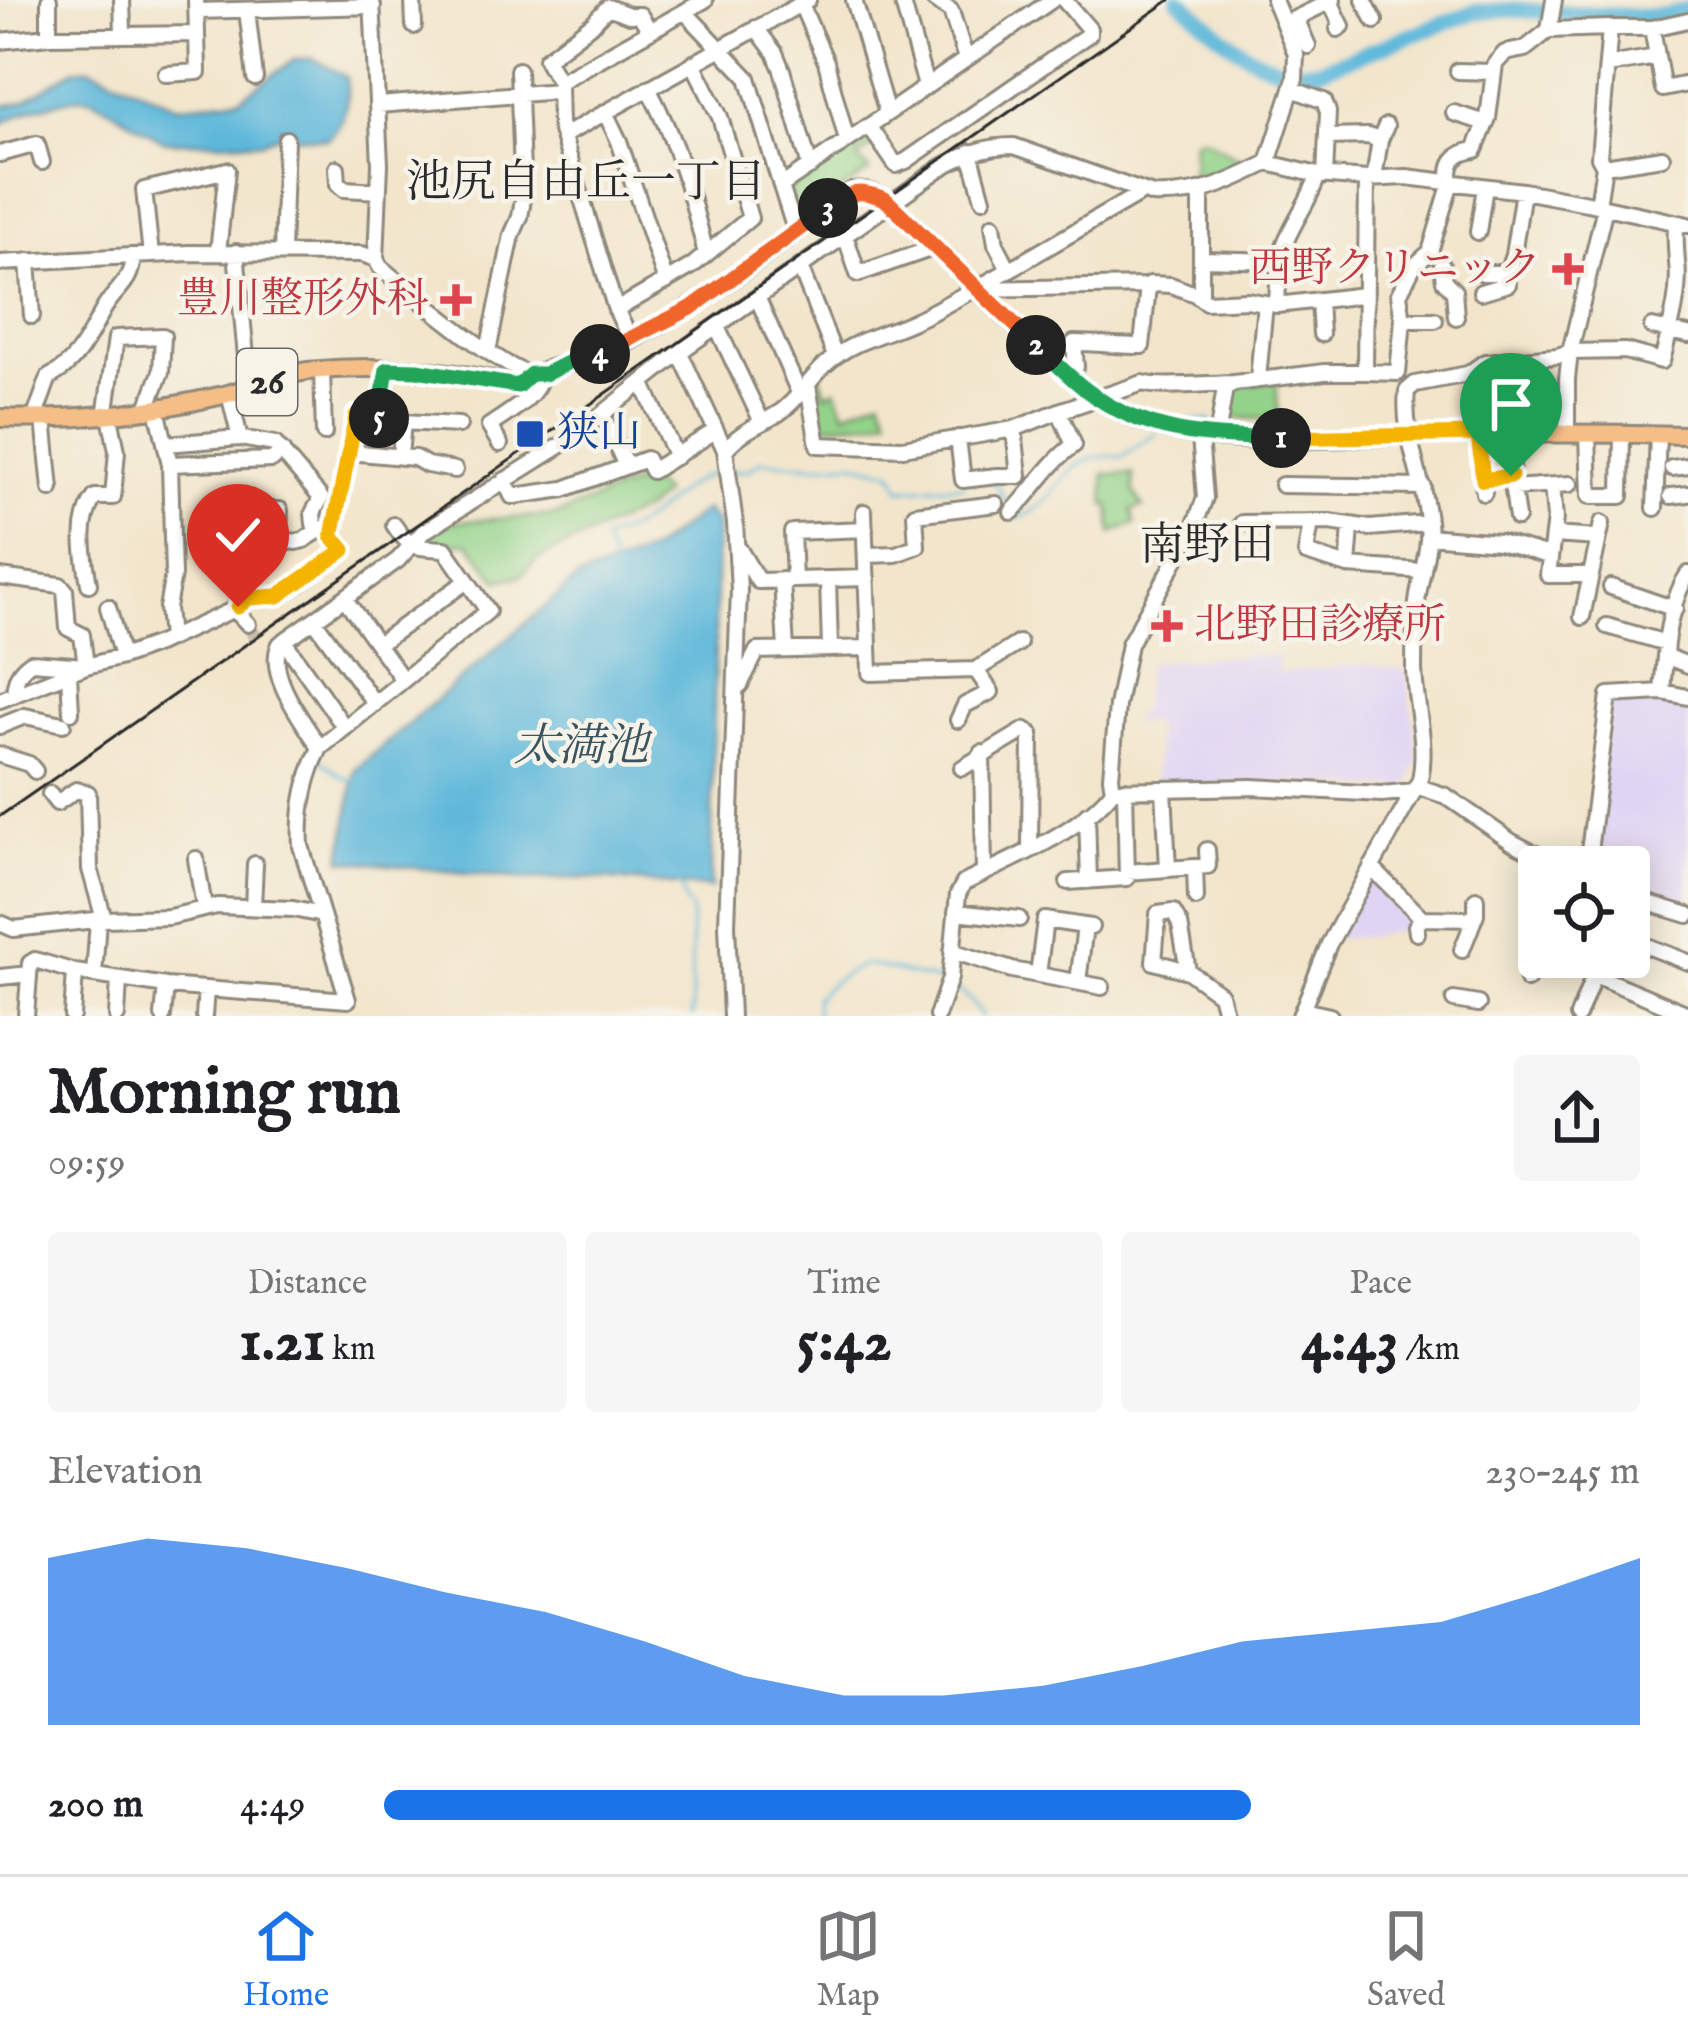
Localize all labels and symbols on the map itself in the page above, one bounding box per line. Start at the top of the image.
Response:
district label: 池尻自由丘一丁目 [406,155,766,212]
pin: 3 [798,178,858,238]
place label: 西野クリニック [1250,243,1541,296]
marker: 西野クリニック [1552,253,1584,285]
place label: 豊川整形外科 [177,274,429,327]
marker: 豊川整形外科 [440,284,472,316]
pin: 2 [1006,315,1066,375]
pin: 4 [570,324,630,384]
road number: 26 [237,349,297,415]
pin [1460,353,1562,476]
pin: 5 [349,388,409,448]
place label: 狭山 [557,408,641,461]
pin: 1 [1251,408,1311,468]
marker: 狭山 [514,418,546,450]
pin [187,484,289,607]
district label: 南野田 [1139,518,1275,575]
place label: 北野田診療所 [1194,600,1446,653]
marker: 北野田診療所 [1151,610,1183,642]
water label: 太満池 [513,719,653,776]

